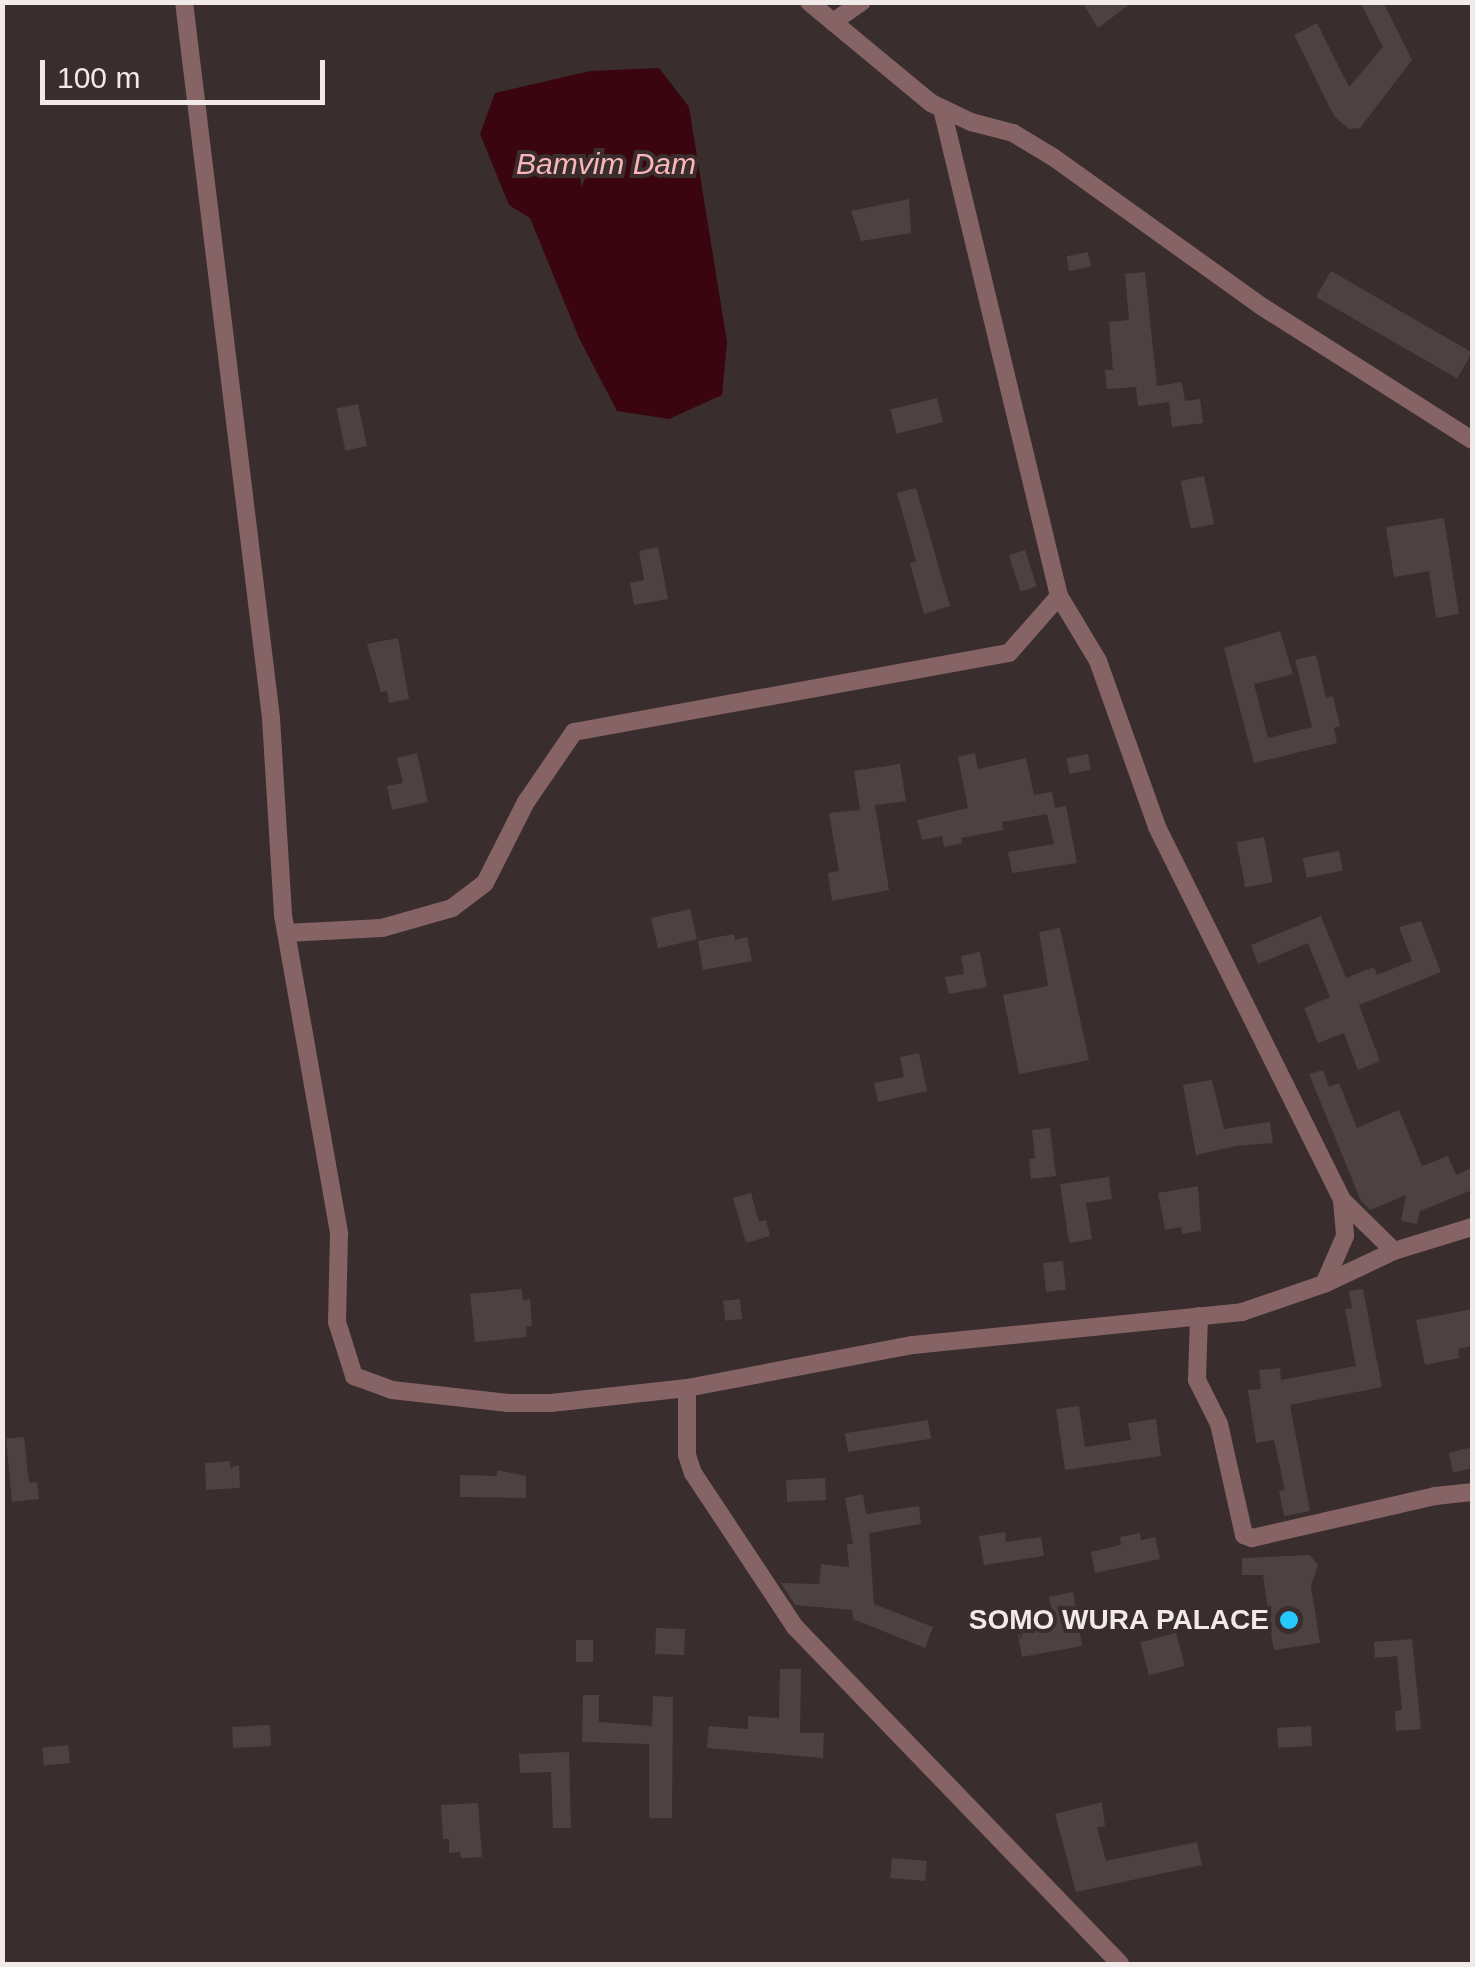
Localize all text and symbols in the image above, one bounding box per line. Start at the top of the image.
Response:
scale bar [45,40,330,102]
text: 100 m [57,61,140,94]
water label: Bamvim Dam [516,146,696,182]
place label: SOMO WURA PALACE [968,1603,1269,1637]
marker: SOMO WURA PALACE [1278,1609,1300,1631]

